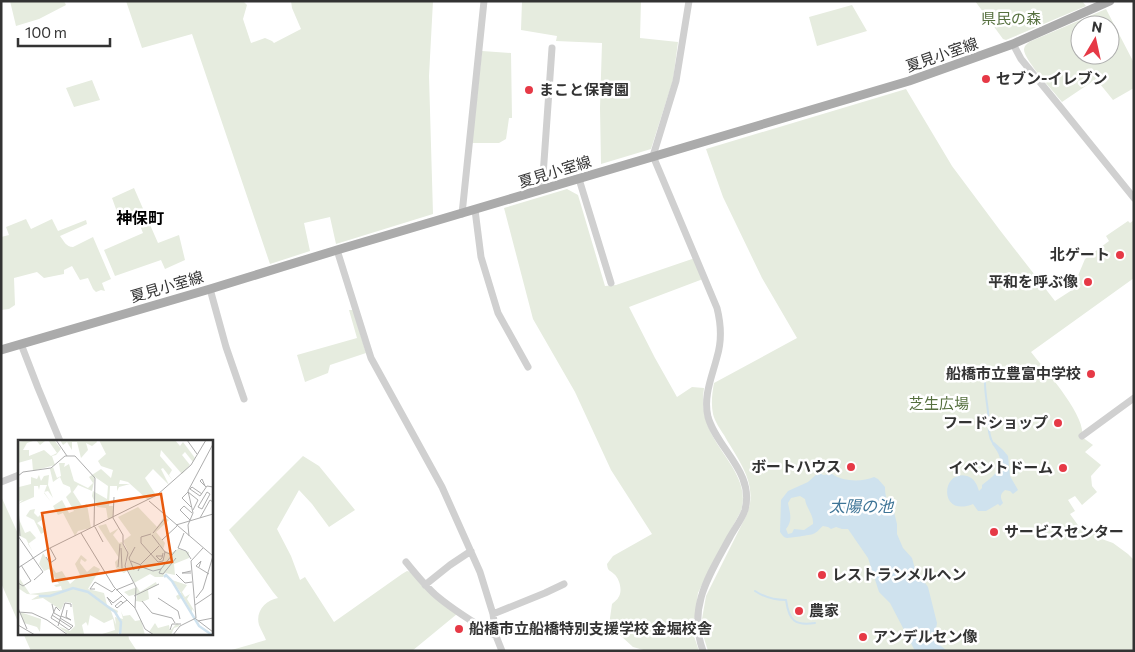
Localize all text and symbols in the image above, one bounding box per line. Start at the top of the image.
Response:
park label: 県民の森 [981,9,1041,27]
scale bar [18,15,110,47]
north arrow [1070,15,1120,65]
text: N [1091,17,1104,36]
text: 100 m [25,23,67,41]
street label: 夏見小室線 [903,33,980,75]
place label: セブン-イレブン [996,69,1107,87]
marker: セブン-イレブン [980,73,992,85]
place label: まこと保育園 [539,80,629,98]
marker: まこと保育園 [523,84,535,96]
street label: 夏見小室線 [516,151,593,191]
district label: 神保町 [116,208,164,227]
place label: 北ゲート [1050,245,1110,263]
marker: 北ゲート [1114,249,1126,261]
street label: 夏見小室線 [128,267,205,305]
place label: 平和を呼ぶ像 [988,272,1078,290]
marker: 平和を呼ぶ像 [1082,276,1094,288]
place label: 船橋市立豊富中学校 [946,364,1081,382]
marker: 船橋市立豊富中学校 [1085,368,1097,380]
park label: 芝生広場 [909,394,969,412]
place label: フードショップ [943,413,1048,431]
marker: フードショップ [1052,417,1064,429]
inset map [18,440,212,634]
place label: ボートハウス [751,457,841,475]
place label: イベントドーム [948,458,1053,476]
marker: ボートハウス [845,461,857,473]
marker: イベントドーム [1057,462,1069,474]
water label: 太陽の池 [829,496,895,515]
place label: サービスセンター [1004,522,1124,540]
marker: サービスセンター [988,526,1000,538]
place label: レストランメルヘン [832,565,967,583]
marker: レストランメルヘン [816,569,828,581]
place label: 農家 [809,601,839,619]
marker: 農家 [793,605,805,617]
place label: 船橋市立船橋特別支援学校 金堀校舎 [469,619,713,637]
marker: 船橋市立船橋特別支援学校 金堀校舎 [453,623,465,635]
place label: アンデルセン像 [873,627,977,645]
marker: アンデルセン像 [857,631,869,643]

